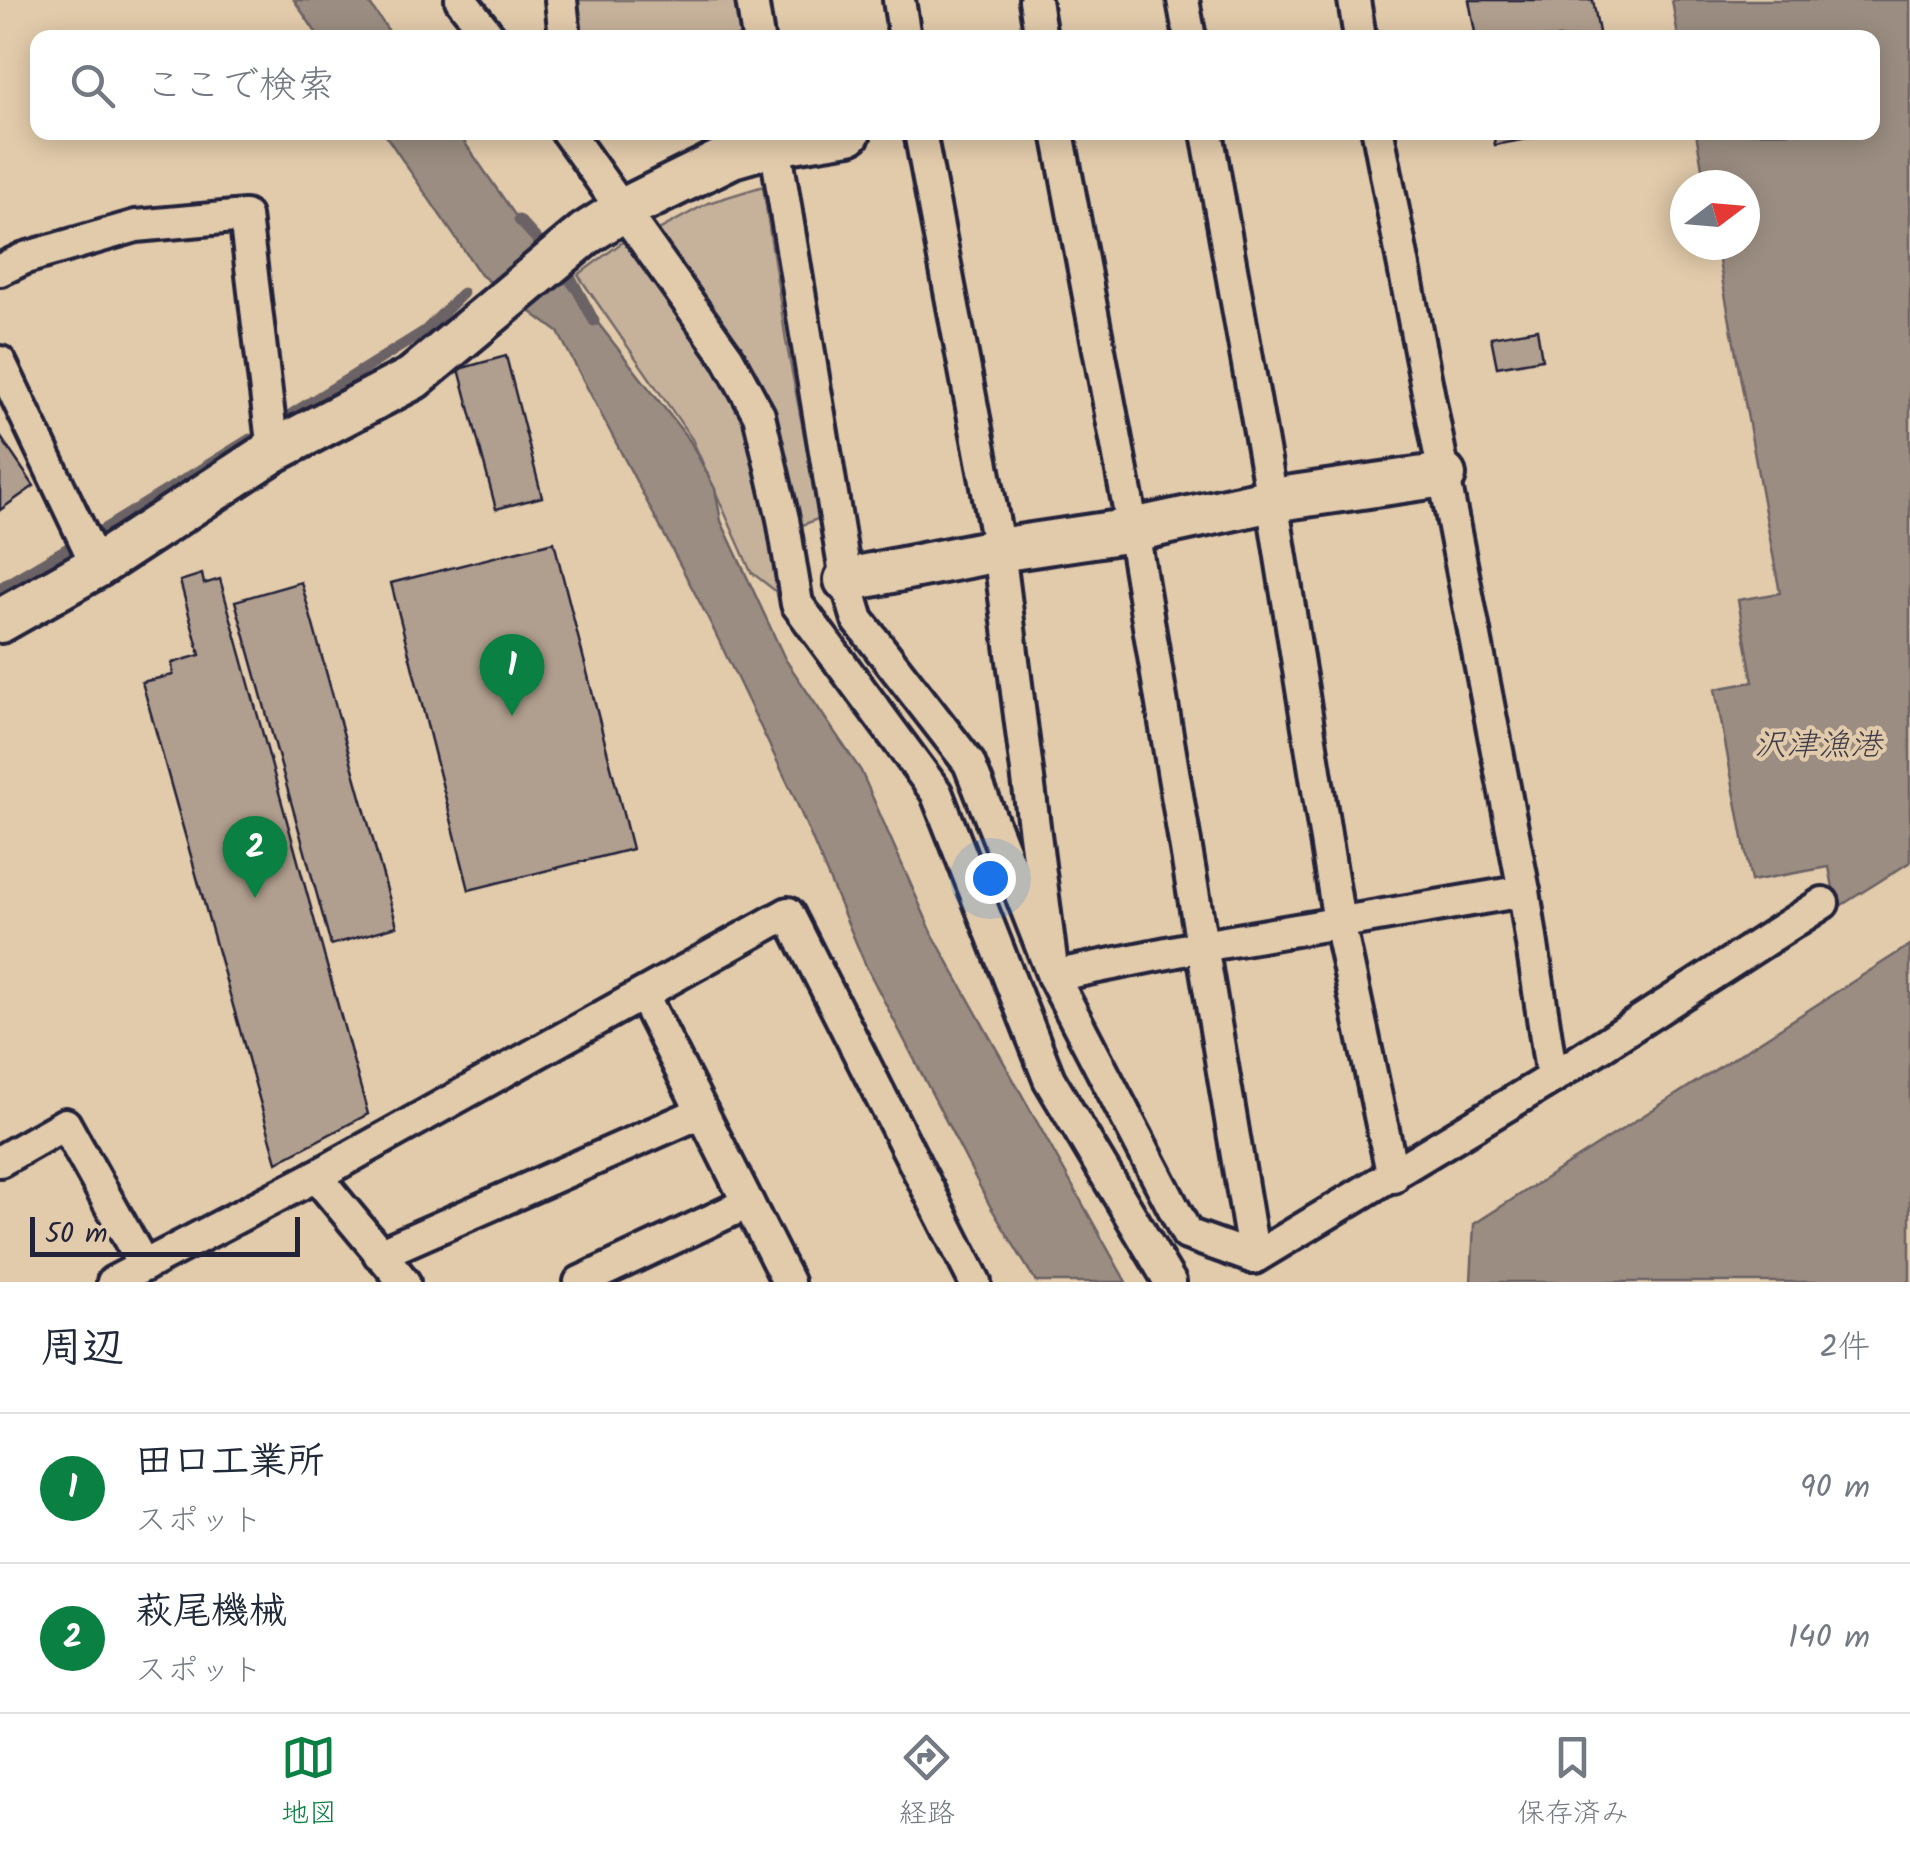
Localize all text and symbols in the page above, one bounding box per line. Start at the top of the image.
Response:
search box [30,30,1880,140]
text: ここで検索 [145,57,335,117]
icon: search [65,58,120,113]
north arrow [1670,170,1760,260]
pin: 1 [480,634,544,716]
water label: 沢津漁港 [1754,721,1885,772]
pin: 2 [222,816,288,898]
your location [965,853,1016,904]
scale bar [30,1212,300,1256]
text: 50 m [45,1212,108,1257]
text: 周辺 [40,1316,124,1383]
text: 2件 [1819,1323,1870,1374]
text: 田口工業所 [135,1433,325,1493]
text: 1 [68,1463,77,1514]
text: 90 m [1800,1463,1870,1514]
text: スポット [135,1496,263,1547]
text: 萩尾機械 [135,1583,287,1643]
text: 2 [63,1613,82,1664]
text: 140 m [1788,1613,1870,1664]
text: スポット [135,1646,263,1697]
tab: 地図 [281,1730,337,1837]
tab: 経路 [899,1730,955,1837]
tab: 保存済み [1517,1730,1629,1837]

